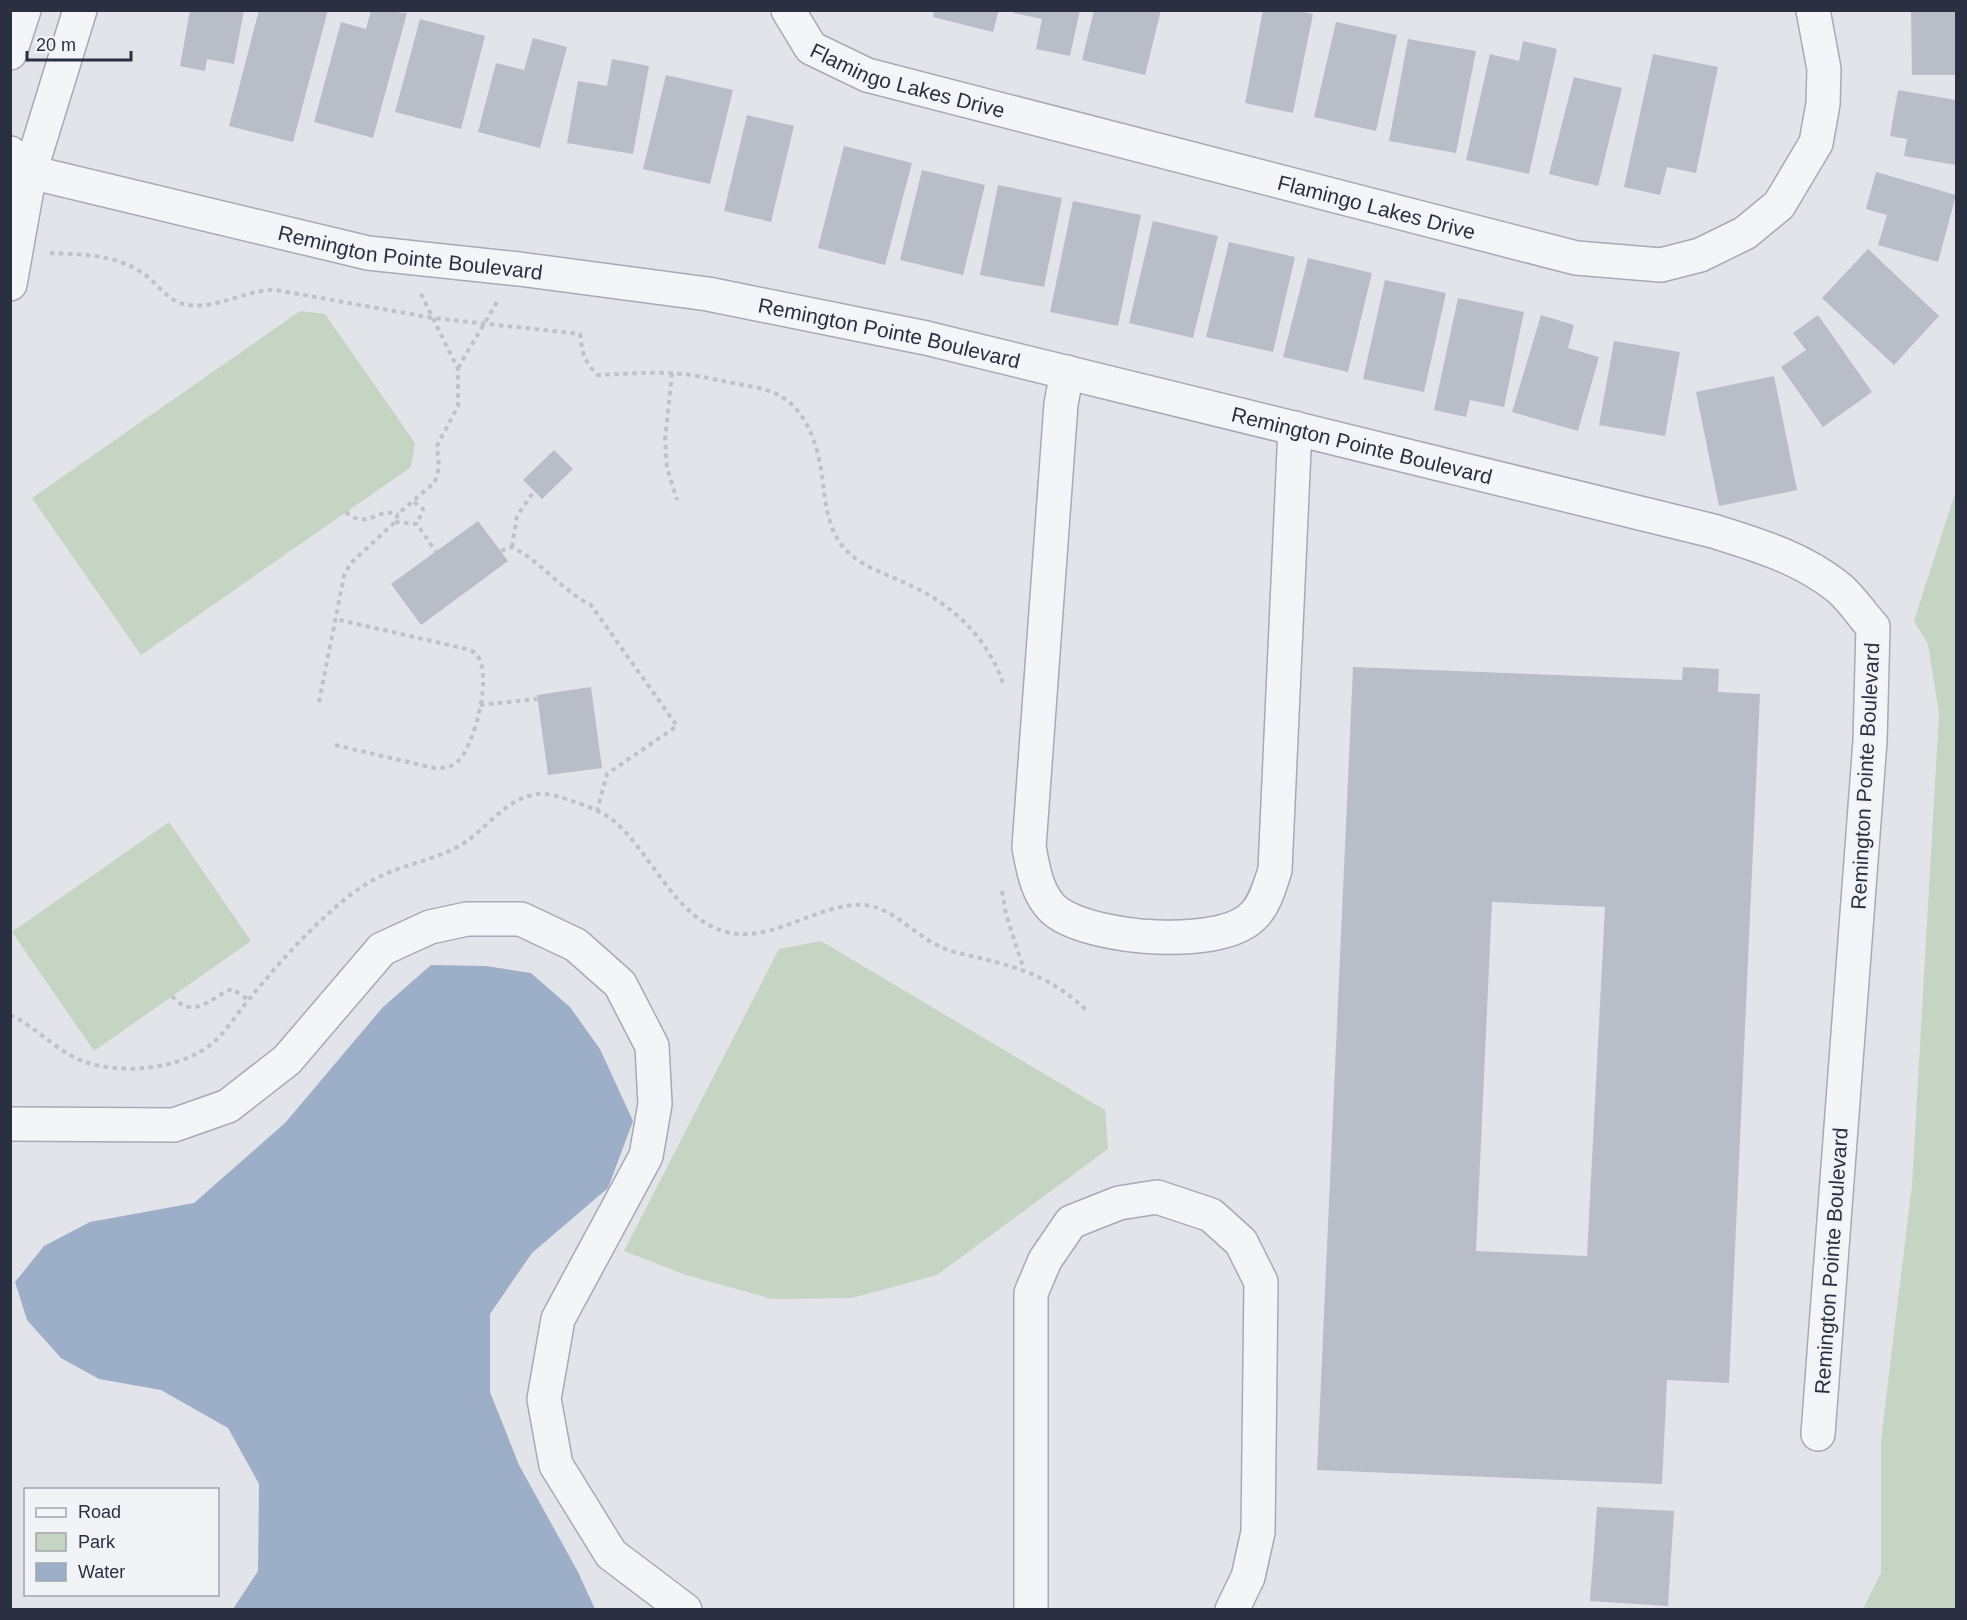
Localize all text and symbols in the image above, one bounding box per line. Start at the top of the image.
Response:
scale bar [27,24,130,62]
text: 20 m [36,35,76,55]
street label: Flamingo Lakes Drive [807,38,1007,122]
street label: Flamingo Lakes Drive [1275,170,1478,243]
street label: Remington Pointe Boulevard [276,220,544,284]
street label: Remington Pointe Boulevard [756,293,1023,372]
street label: Remington Pointe Boulevard [1229,402,1495,488]
street label: Remington Pointe Boulevard [1847,642,1883,910]
street label: Remington Pointe Boulevard [1810,1127,1852,1395]
legend [24,1488,219,1596]
text: Road [78,1502,121,1522]
text: Park [78,1532,116,1552]
text: Water [78,1562,125,1582]

